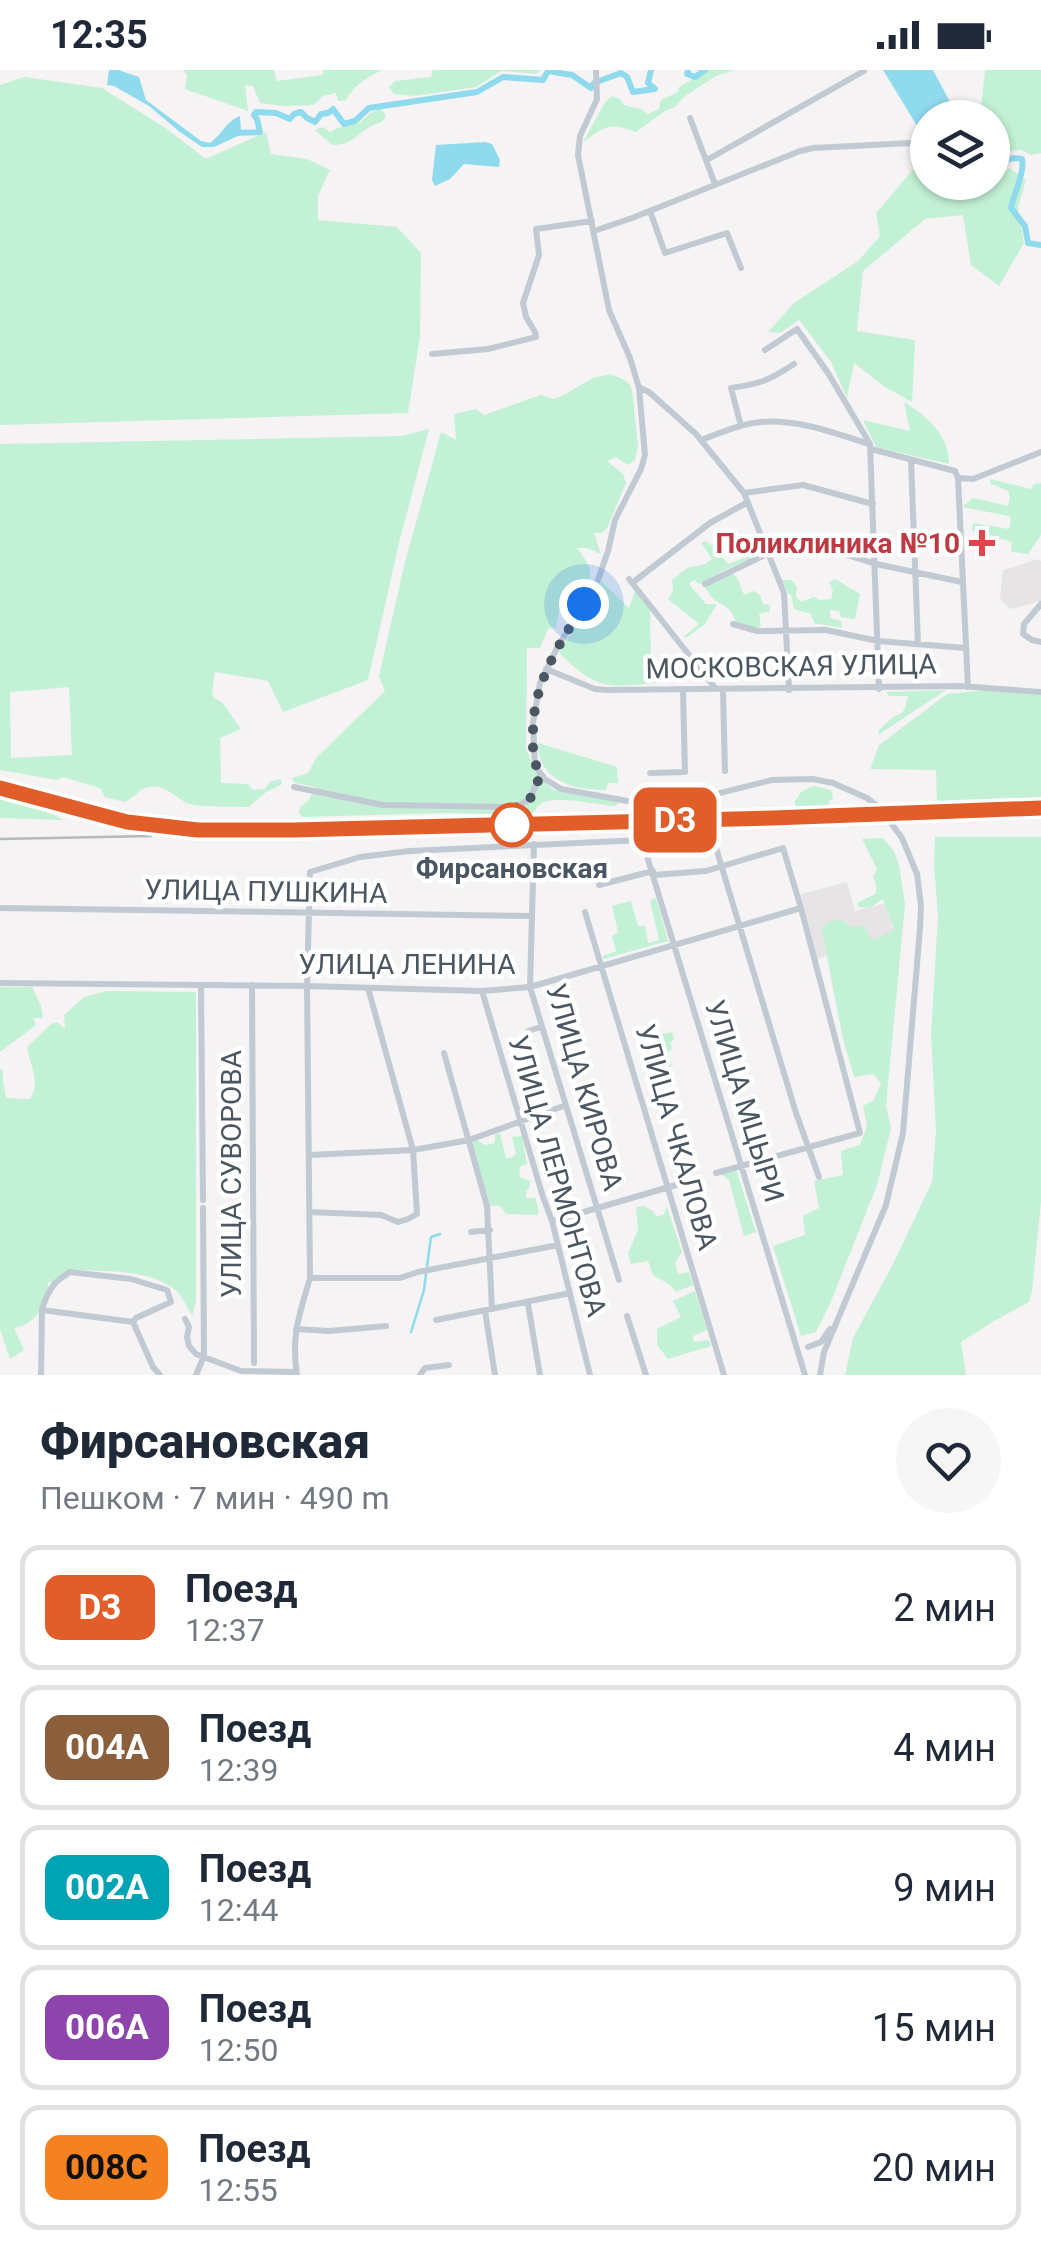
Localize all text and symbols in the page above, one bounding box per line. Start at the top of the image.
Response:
text: 12:35 [50,13,148,57]
map controls [910,100,1010,200]
button: layers [910,100,1010,200]
place label: Поликлиника №10 [715,527,960,560]
marker: Поликлиника №10 [969,530,995,556]
your location [559,579,609,629]
street label: МОСКОВСКАЯ УЛИЦА [645,647,937,686]
line badge: D3 [630,788,720,852]
text: D3 [654,800,696,841]
marker: Фирсановская [491,804,533,846]
place label: Фирсановская [416,852,608,885]
street label: УЛИЦА ПУШКИНА [144,873,388,910]
street label: УЛИЦА ЛЕНИНА [299,948,515,981]
street label: УЛИЦА КИРОВА [539,980,630,1194]
street label: УЛИЦА МЦЫРИ [698,996,791,1206]
street label: УЛИЦА ЧКАЛОВА [629,1021,725,1254]
street label: УЛИЦА ЛЕРМОНТОВА [502,1032,613,1320]
street label: УЛИЦА СУВОРОВА [215,1050,248,1298]
button: heart [896,1408,1001,1513]
text: Фирсановская [40,1413,370,1470]
text: Пешком · 7 мин · 490 m [40,1479,390,1517]
text: Поезд [185,1567,297,1611]
text: 2 мин [893,1586,996,1630]
text: D3 [79,1587,121,1628]
text: 12:37 [185,1611,265,1649]
text: Поезд [199,1707,311,1751]
text: 4 мин [893,1726,996,1770]
text: 004А [65,1727,149,1768]
text: 12:39 [199,1751,278,1789]
text: Поезд [199,1847,311,1891]
text: 9 мин [893,1866,996,1910]
text: 002А [65,1867,149,1908]
text: 12:44 [199,1891,278,1929]
text: Поезд [199,1987,311,2031]
text: 15 мин [872,2006,996,2050]
text: 006А [65,2007,149,2048]
text: 12:50 [199,2031,278,2069]
text: Поезд [198,2127,311,2171]
text: 20 мин [872,2146,996,2190]
text: 008С [65,2147,148,2188]
text: 12:55 [198,2171,278,2209]

